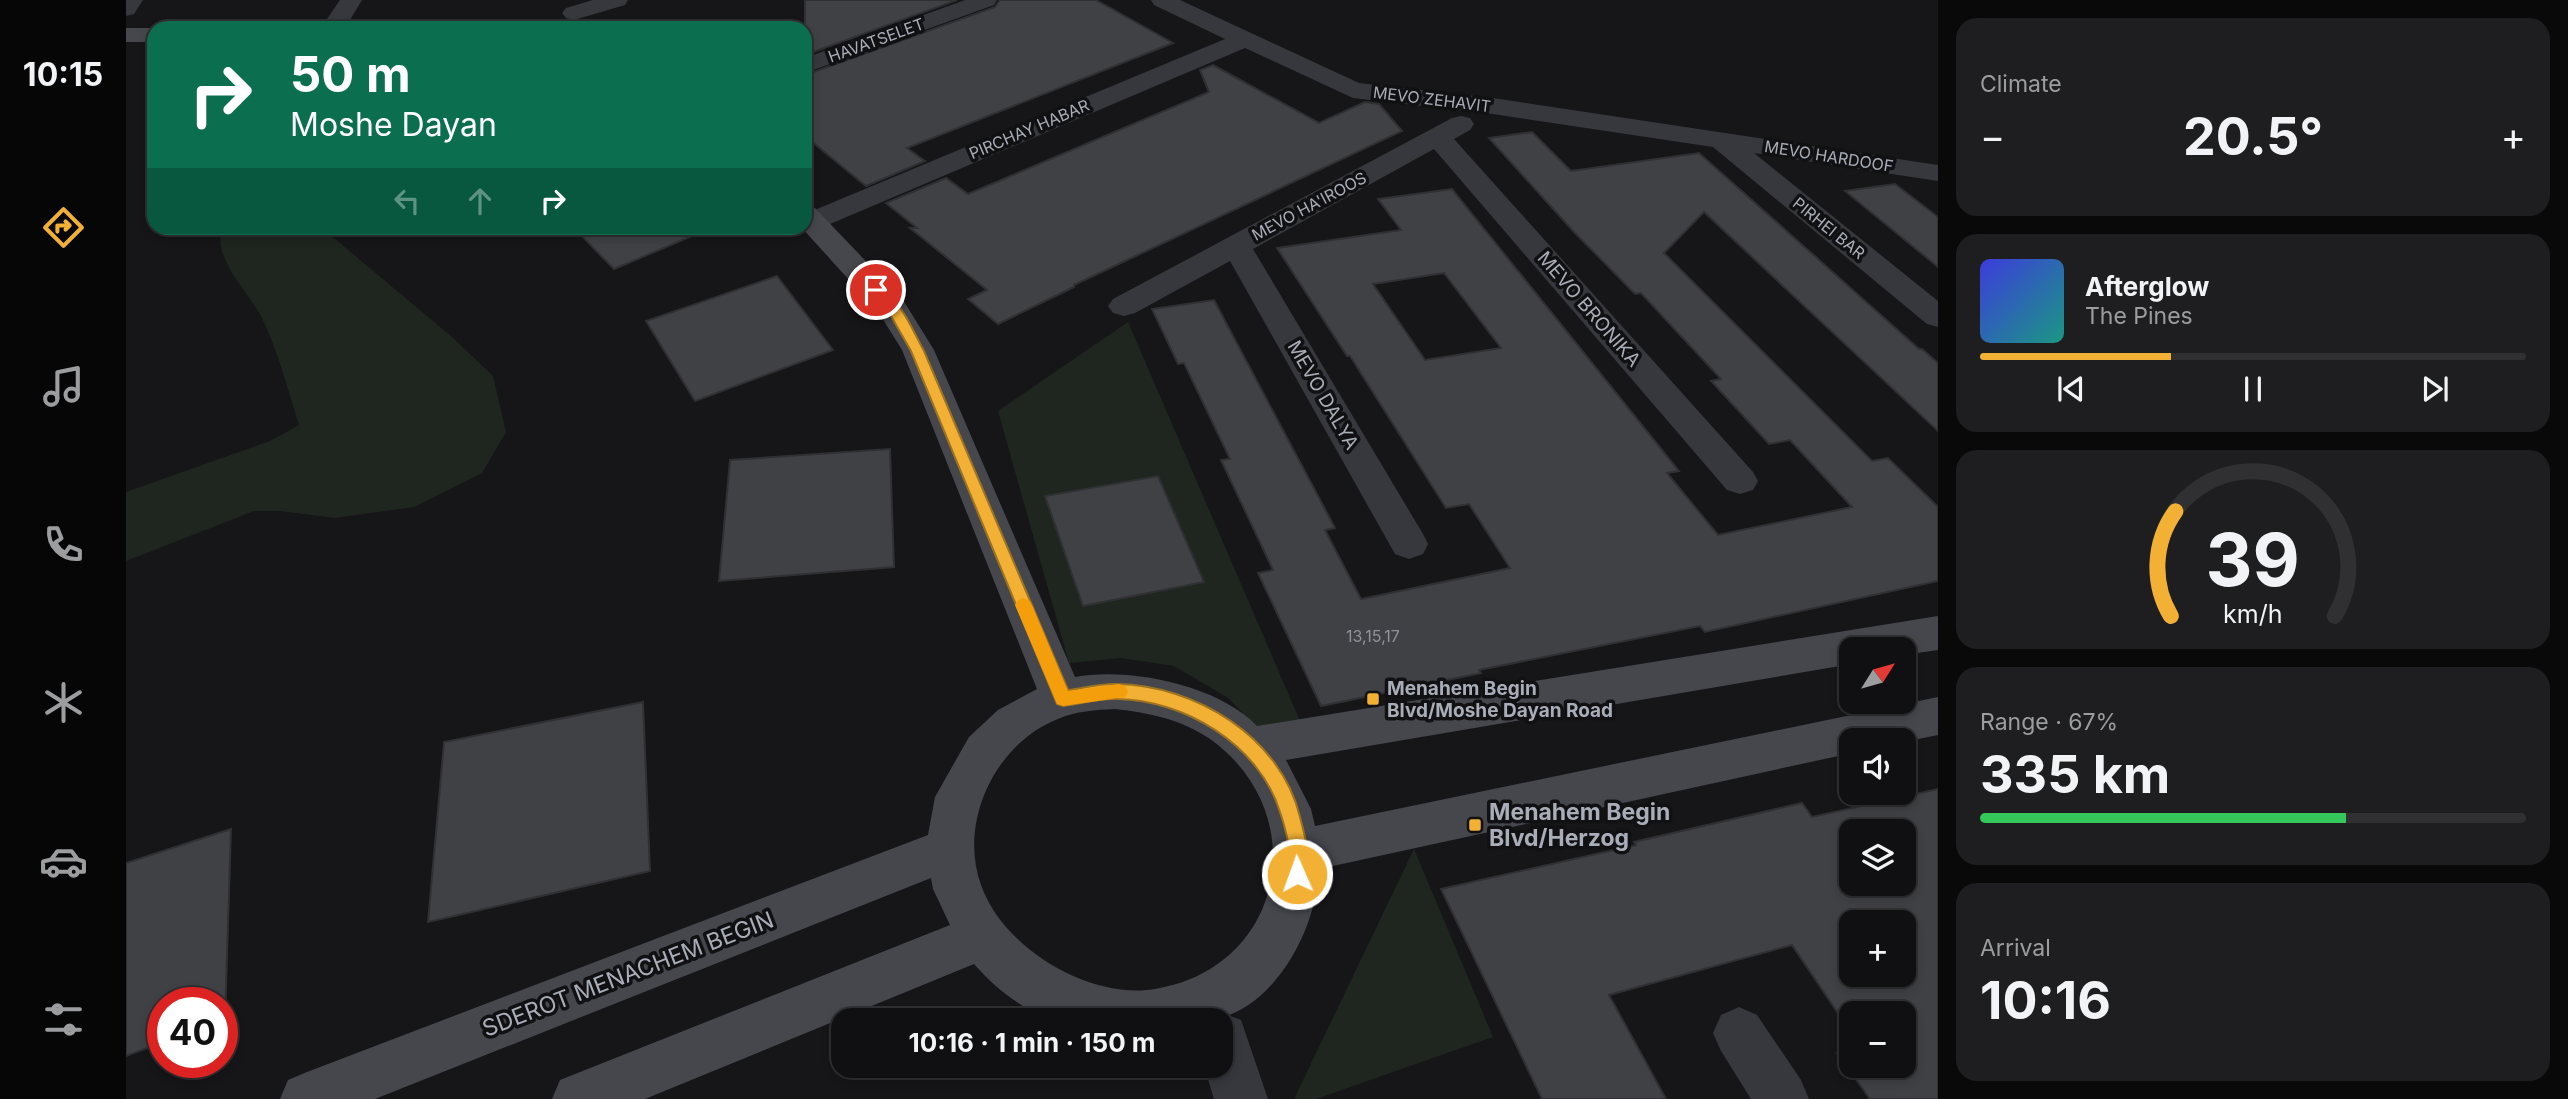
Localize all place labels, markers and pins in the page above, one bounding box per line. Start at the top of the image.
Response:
pin [846,260,906,320]
place label: Menahem Begin Blvd/Moshe Dayan Road [1387,677,1613,722]
marker: Menahem Begin Blvd/Moshe Dayan Road [1365,691,1381,707]
place label: Menahem Begin Blvd/Herzog [1489,798,1670,852]
marker: Menahem Begin Blvd/Herzog [1467,817,1483,833]

